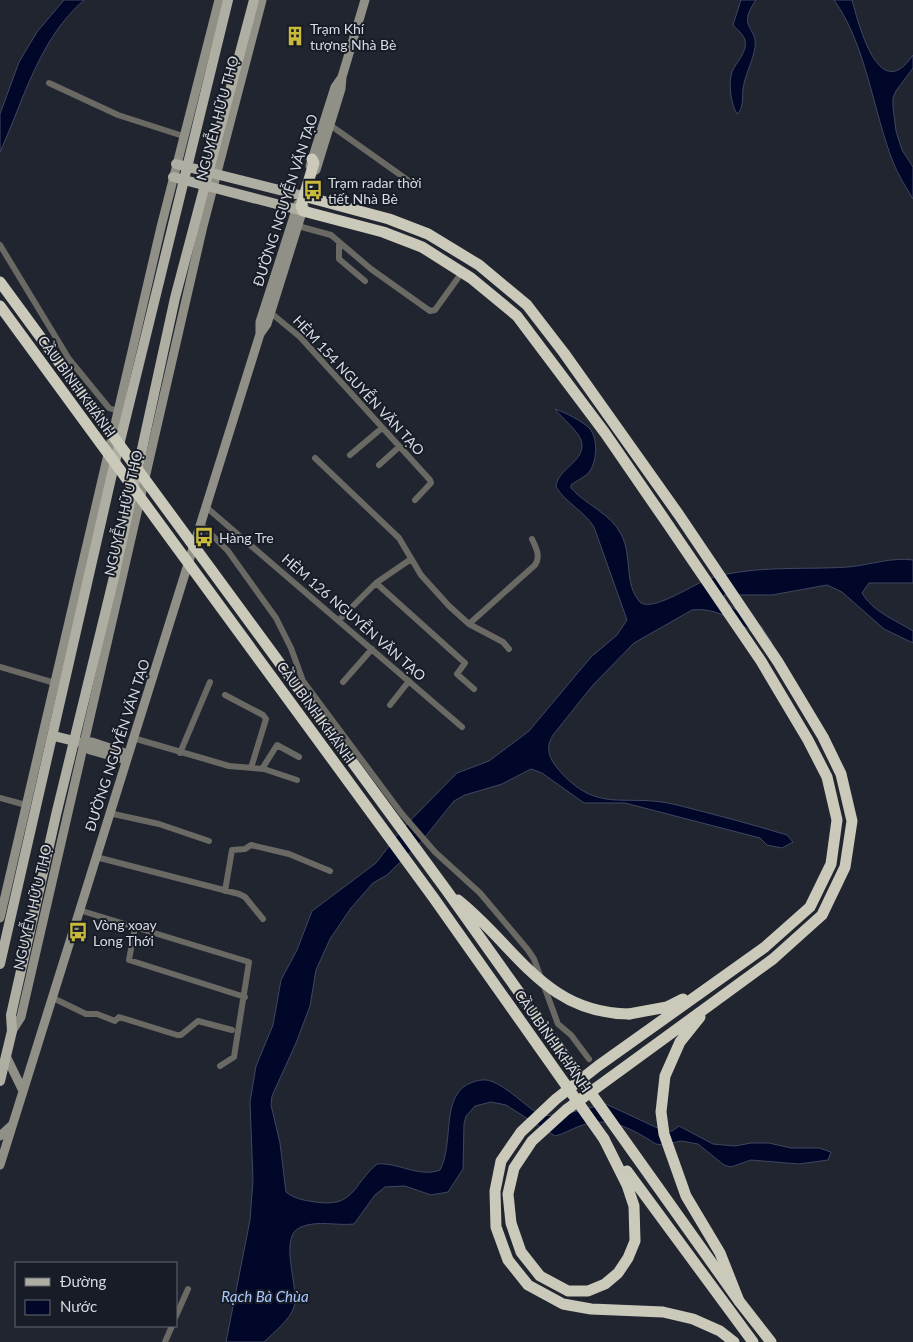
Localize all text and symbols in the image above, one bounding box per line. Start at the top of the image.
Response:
place label: Trạm Khí tượng Nhà Bè [310,20,396,53]
building icon: Trạm Khí tượng Nhà Bè [284,25,306,47]
street label: NGUYỄN HỮU THỌ [192,54,242,182]
street label: ĐƯỜNG NGUYỄN VĂN TẠO [249,112,321,288]
place label: Trạm radar thời tiết Nhà Bè [328,174,422,207]
bus stop icon: Trạm radar thời tiết Nhà Bè [302,179,324,201]
street label: HẺM 154 NGUYỄN VĂN TẠO [290,312,428,458]
street label: CẦU BÌNH KHÁNH [34,332,120,440]
street label: NGUYỄN HỮU THỌ [100,449,146,577]
bus stop icon: Hàng Tre [193,526,215,548]
place label: Hàng Tre [219,529,274,546]
street label: HẺM 126 NGUYỄN VĂN TẠO [279,550,429,684]
street label: ĐƯỜNG NGUYỄN VĂN TẠO [81,657,153,833]
street label: CẦU BÌNH KHÁNH [273,658,359,766]
street label: NGUYỄN HỮU THỌ [9,843,55,971]
place label: Vòng xoay Long Thới [93,916,157,949]
bus stop icon: Vòng xoay Long Thới [67,921,89,943]
street label: CẦU BÌNH KHÁNH [511,986,595,1096]
legend [15,1262,178,1327]
text: Đường [60,1272,106,1290]
water label: Rạch Bà Chùa [221,1287,309,1305]
text: Nước [60,1297,97,1315]

